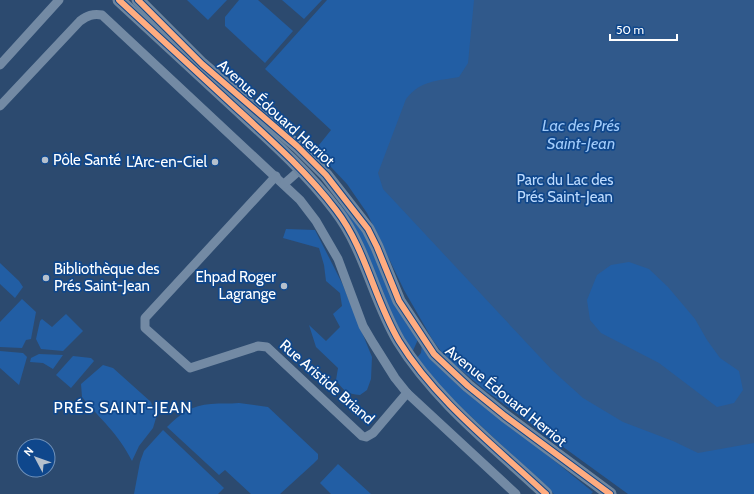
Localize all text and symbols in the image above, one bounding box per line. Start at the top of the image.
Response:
scale bar [610,16,677,42]
text: 50 m [616,22,644,37]
street label: Avenue Édouard Herriot [214,55,339,170]
water label: Lac des Prés Saint-Jean [542,116,620,153]
place label: Pôle Santé [53,151,121,169]
place label: L'Arc-en-Ciel [126,153,207,171]
marker: Pôle Santé [40,155,50,165]
marker: L'Arc-en-Ciel [210,157,220,167]
park label: Parc du Lac des Prés Saint-Jean [517,171,613,206]
place label: Bibliothèque des Prés Saint-Jean [54,260,160,295]
place label: Ehpad Roger Lagrange [195,268,276,303]
marker: Bibliothèque des Prés Saint-Jean [41,273,51,283]
marker: Ehpad Roger Lagrange [279,281,289,291]
street label: Rue Aristide Briand [276,336,378,428]
street label: Avenue Édouard Herriot [442,341,571,450]
district label: PRÉS SAINT-JEAN [54,398,192,417]
north arrow [16,438,56,478]
text: N [21,444,36,459]

